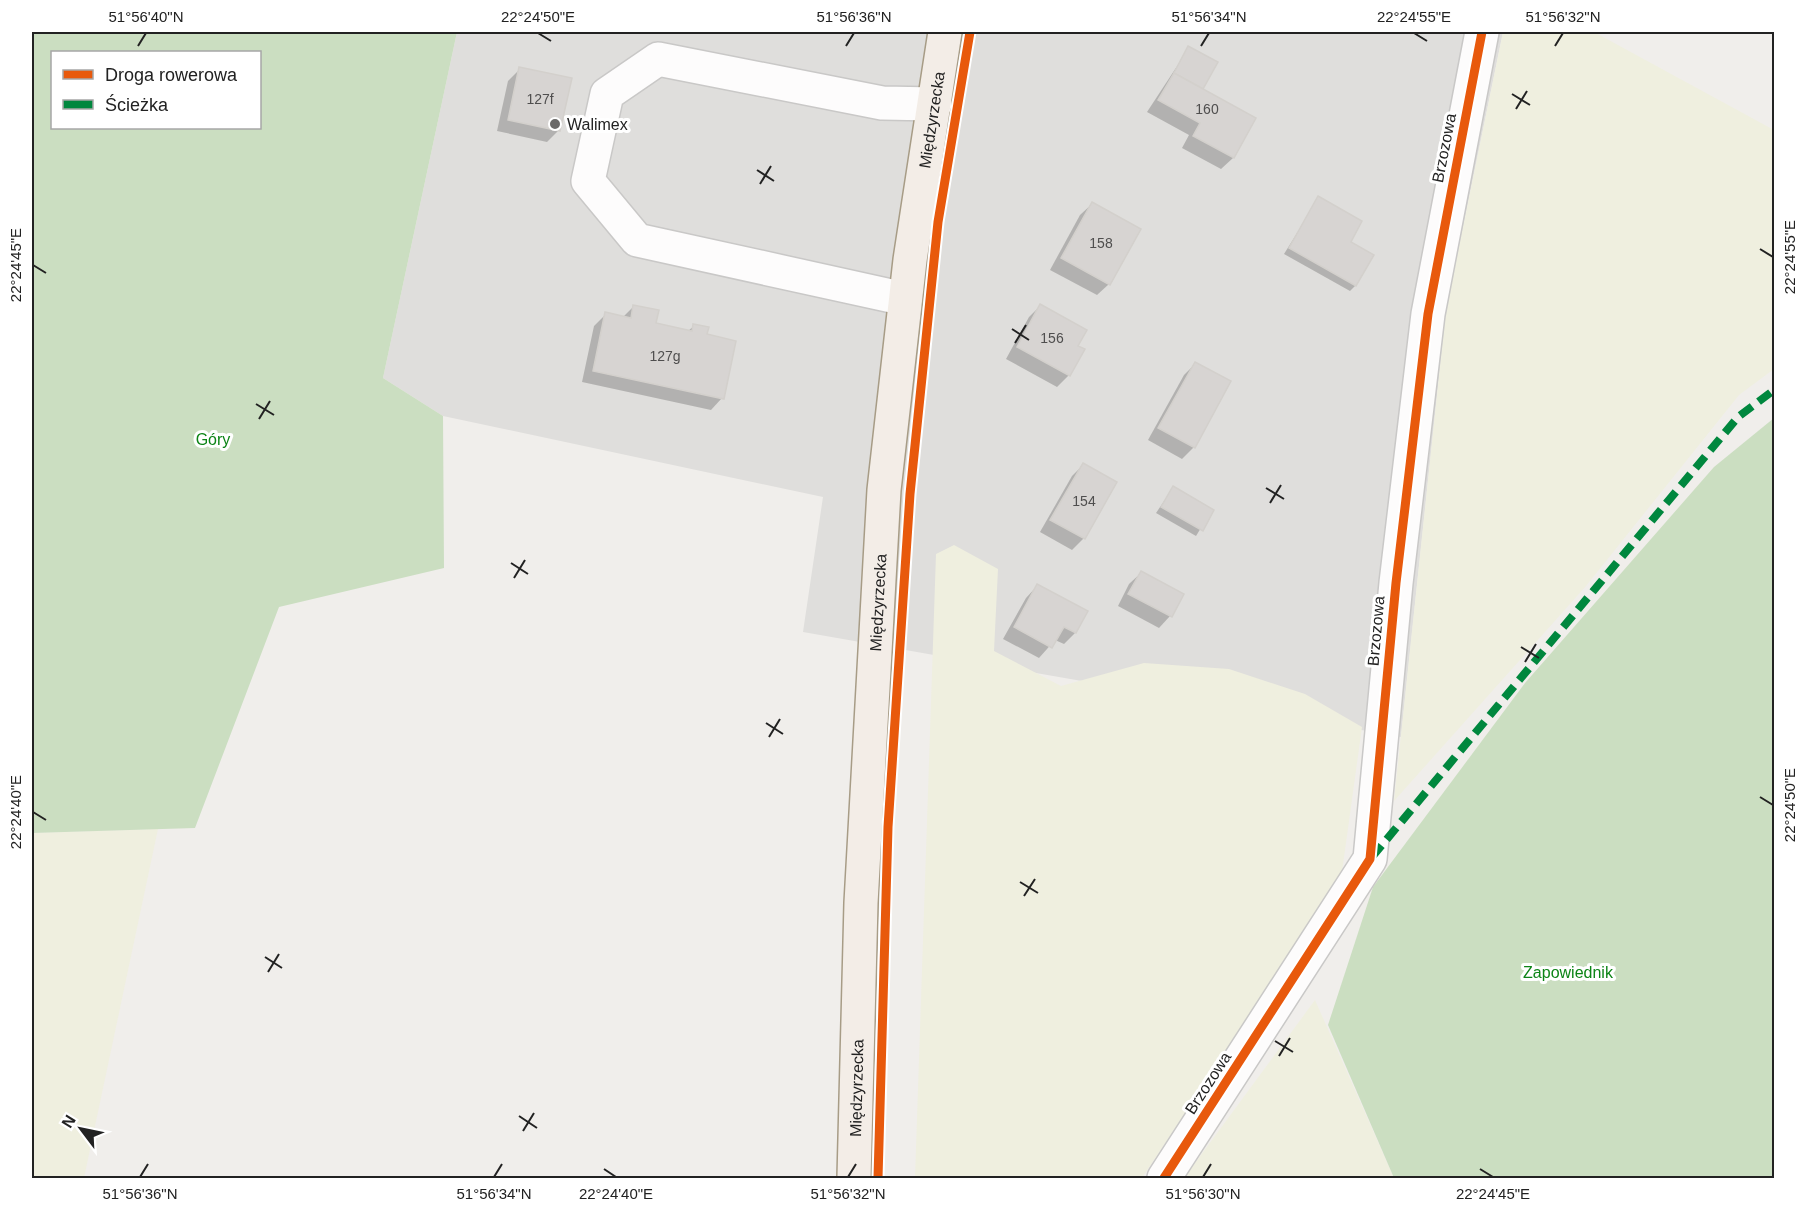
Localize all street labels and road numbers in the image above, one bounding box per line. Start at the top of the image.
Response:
street label: Międzyrzecka [916,70,947,169]
street label: Brzozowa [1429,112,1459,184]
street label: Międzyrzecka [867,553,889,652]
street label: Brzozowa [1364,595,1388,667]
street label: Międzyrzecka [847,1039,866,1137]
street label: Brzozowa [1182,1049,1234,1117]

